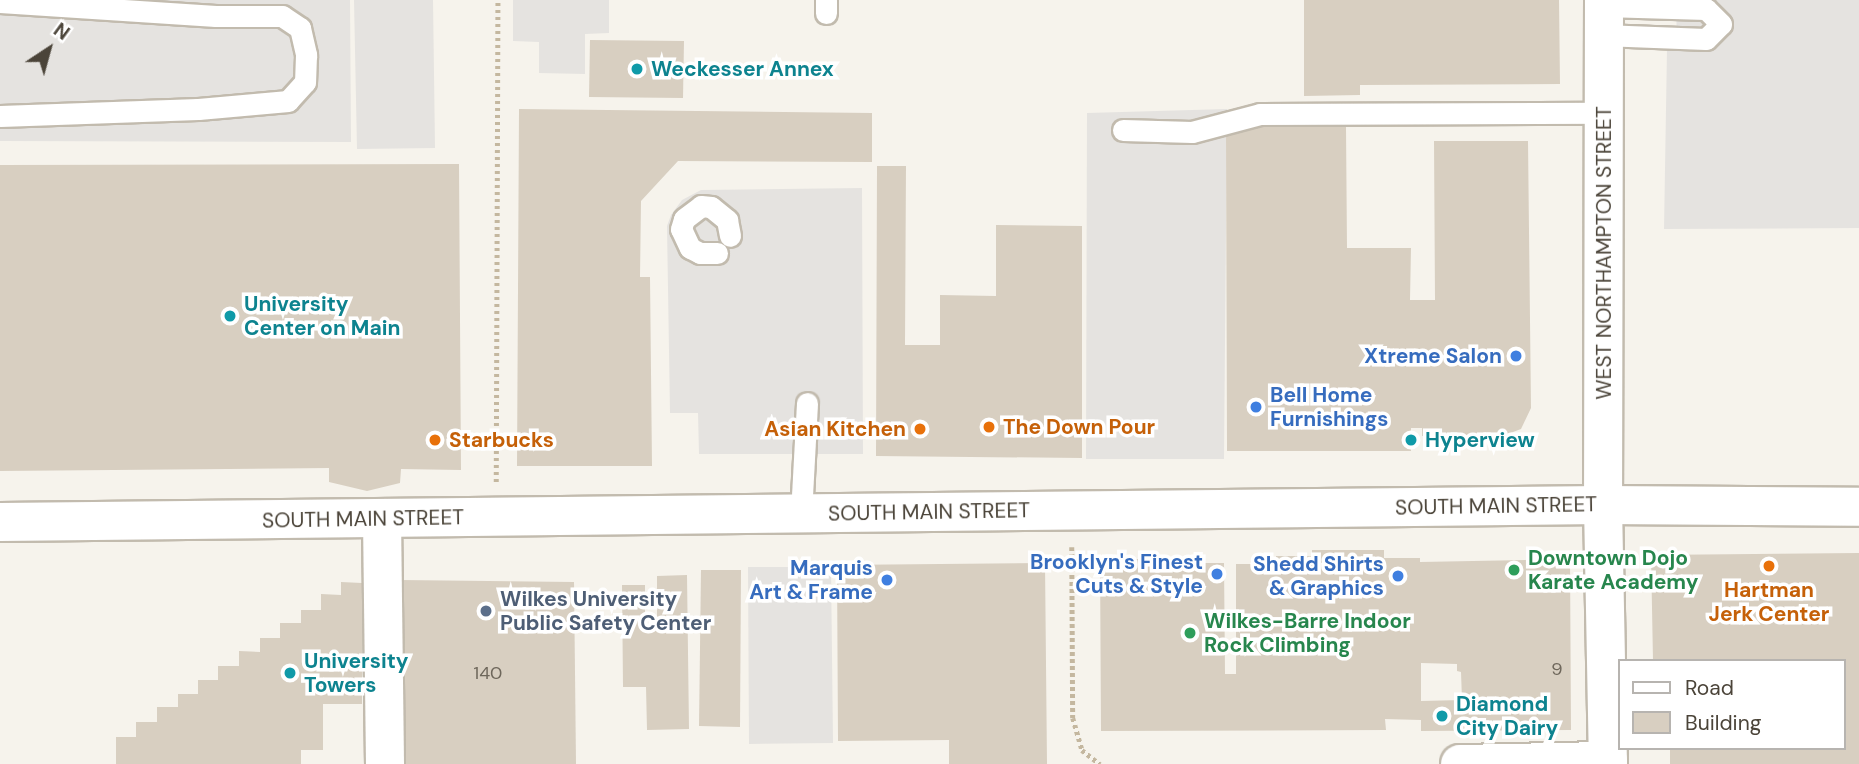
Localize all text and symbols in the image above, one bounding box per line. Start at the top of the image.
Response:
north arrow [14,14,84,84]
text: N [49,17,75,46]
place label: Weckesser Annex [651,56,834,82]
marker: Weckesser Annex [629,61,645,77]
street label: WEST NORTHAMPTON STREET [1591,106,1617,400]
place label: University Center on Main [244,291,400,341]
marker: University Center on Main [222,308,238,324]
place label: Xtreme Salon [1364,343,1502,369]
marker: Xtreme Salon [1508,348,1524,364]
place label: Bell Home Furnishings [1270,382,1388,432]
marker: Bell Home Furnishings [1248,399,1264,415]
place label: The Down Pour [1003,414,1155,440]
place label: Asian Kitchen [764,416,906,442]
marker: The Down Pour [981,419,997,435]
marker: Asian Kitchen [912,421,928,437]
place label: Starbucks [449,427,554,453]
place label: Hyperview [1425,427,1535,453]
marker: Starbucks [427,432,443,448]
marker: Hyperview [1403,432,1419,448]
street label: SOUTH MAIN STREET [1395,492,1597,520]
street label: SOUTH MAIN STREET [828,498,1030,526]
street label: SOUTH MAIN STREET [262,505,464,533]
place label: Downtown Dojo Karate Academy [1528,545,1698,595]
place label: Brooklyn's Finest Cuts & Style [1030,549,1203,599]
place label: Shedd Shirts & Graphics [1253,551,1384,601]
place label: Marquis Art & Frame [749,555,873,605]
marker: Hartman Jerk Center [1761,558,1777,574]
marker: Downtown Dojo Karate Academy [1506,562,1522,578]
marker: Brooklyn's Finest Cuts & Style [1209,566,1225,582]
marker: Shedd Shirts & Graphics [1390,568,1406,584]
marker: Marquis Art & Frame [879,572,895,588]
place label: Hartman Jerk Center [1709,577,1829,627]
place label: Wilkes University Public Safety Center [500,586,711,636]
marker: Wilkes University Public Safety Center [478,603,494,619]
place label: Wilkes-Barre Indoor Rock Climbing [1204,608,1411,658]
marker: Wilkes-Barre Indoor Rock Climbing [1182,625,1198,641]
place label: University Towers [304,648,408,698]
house number: 9 [1551,658,1563,680]
legend [1618,659,1845,750]
house number: 140 [474,662,502,684]
marker: University Towers [282,665,298,681]
text: Road [1685,674,1734,702]
place label: Diamond City Dairy [1456,691,1558,741]
marker: Diamond City Dairy [1434,708,1450,724]
text: Building [1685,709,1761,737]

